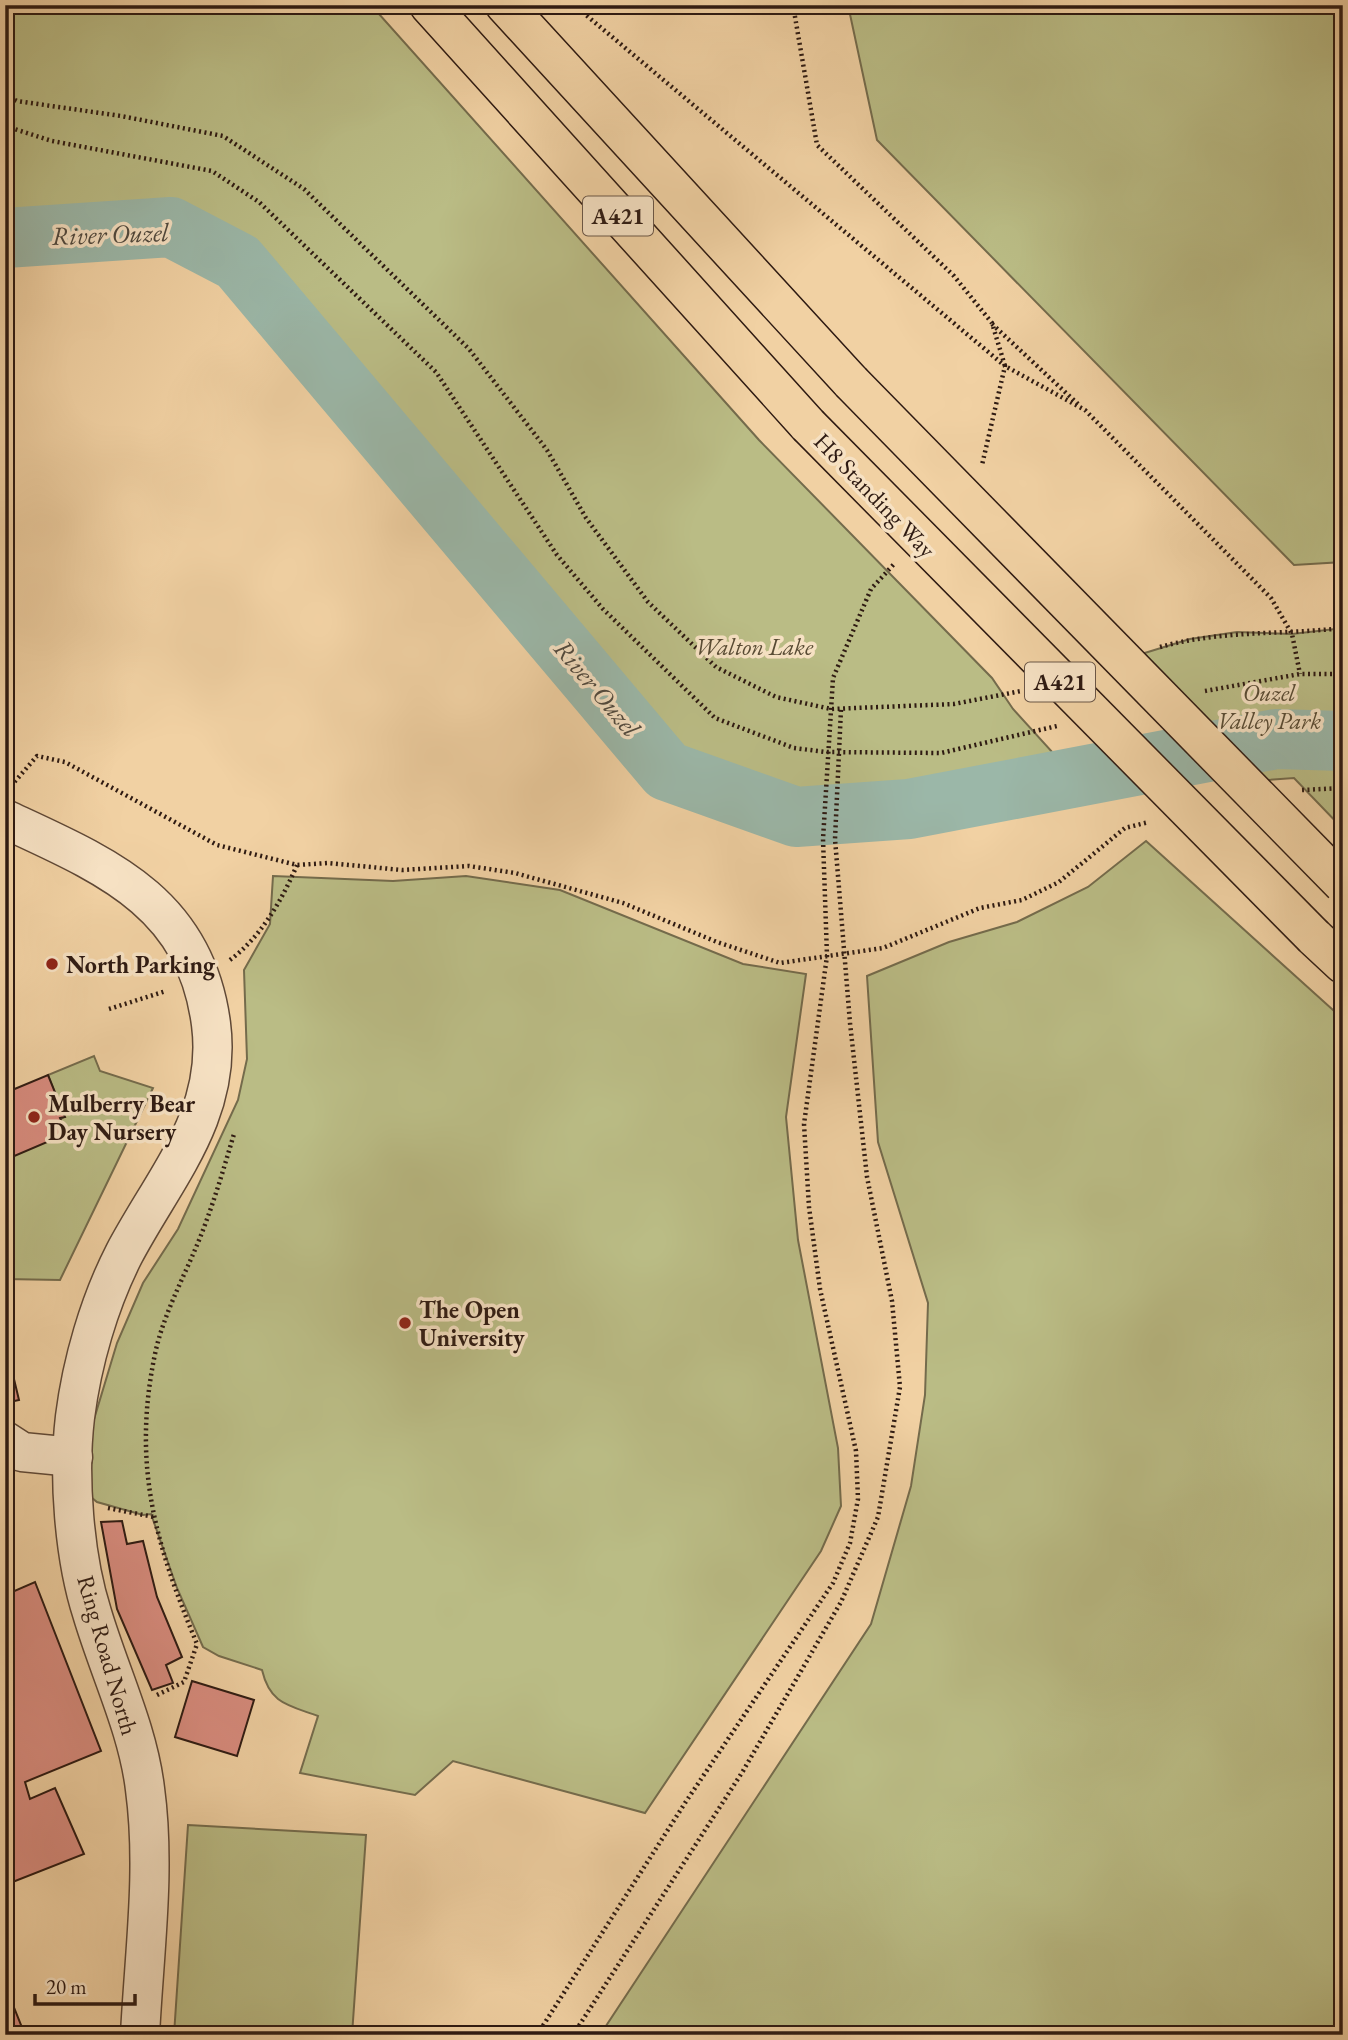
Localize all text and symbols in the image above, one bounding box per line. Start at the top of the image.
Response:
road number: A421 [583,196,653,236]
water label: River Ouzel [51,215,170,253]
street label: H8 Standing Way [808,426,943,564]
park label: Walton Lake [695,631,814,662]
water label: River Ouzel [546,632,648,744]
road number: A421 [1025,662,1095,702]
park label: Ouzel Valley Park [1217,677,1321,736]
place label: North Parking [66,949,216,981]
marker: North Parking [44,956,60,972]
place label: Mulberry Bear Day Nursery [48,1088,195,1148]
marker: Mulberry Bear Day Nursery [26,1109,42,1125]
place label: The Open University [419,1294,525,1354]
marker: The Open University [397,1315,413,1331]
street label: Ring Road North [70,1572,146,1738]
scale bar [35,1963,135,2007]
text: 20 m [46,1973,87,2000]

